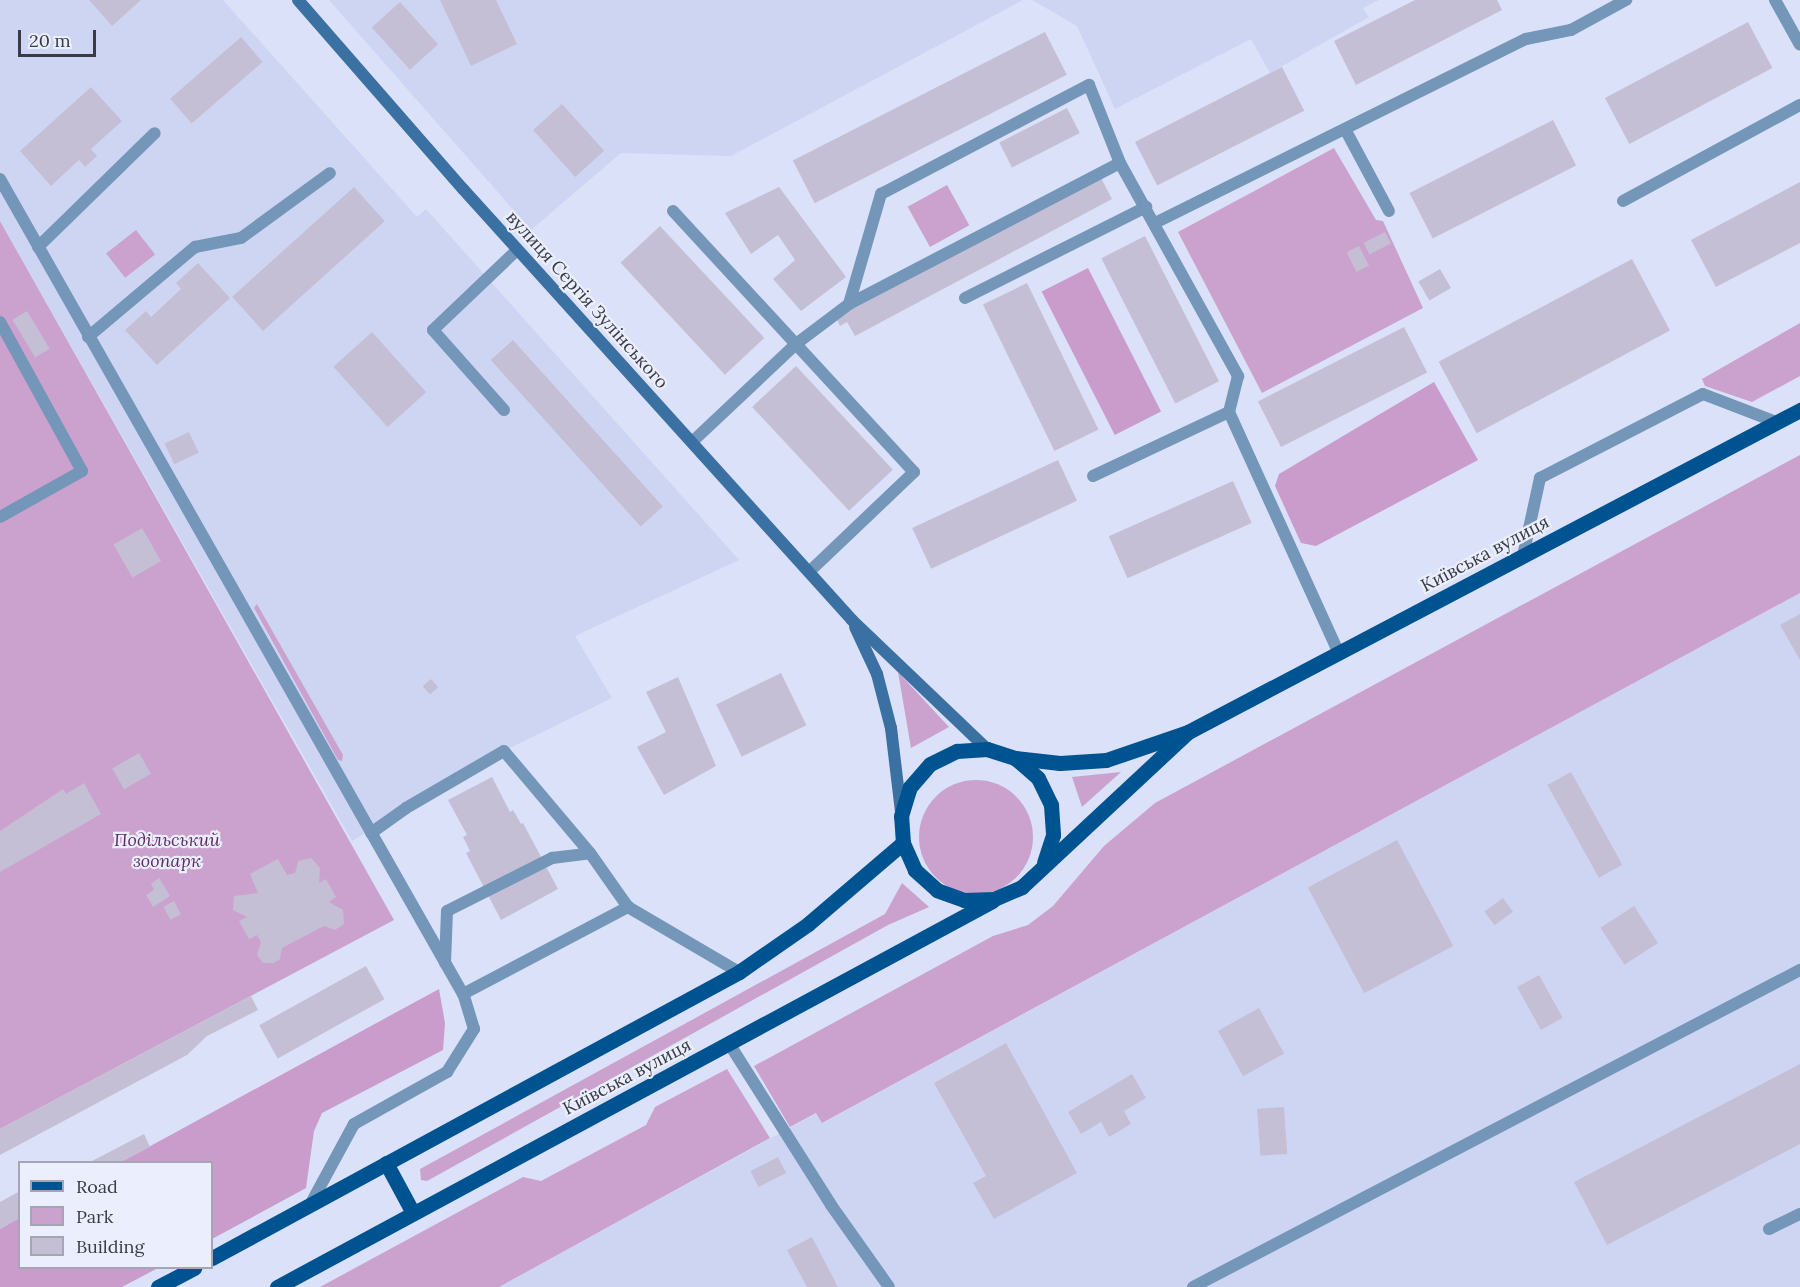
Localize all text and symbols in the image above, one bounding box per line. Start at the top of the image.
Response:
scale bar [21,18,99,56]
text: 20 m [29,29,71,52]
street label: вулиця Сергія Зулінського [501,207,673,393]
street label: Київська вулиця [1417,511,1553,597]
park label: Подільський зоопарк [114,830,220,872]
street label: Київська вулиця [559,1034,695,1120]
legend [18,1161,213,1269]
text: Road [76,1175,118,1198]
text: Park [76,1205,113,1228]
text: Building [76,1235,144,1258]

